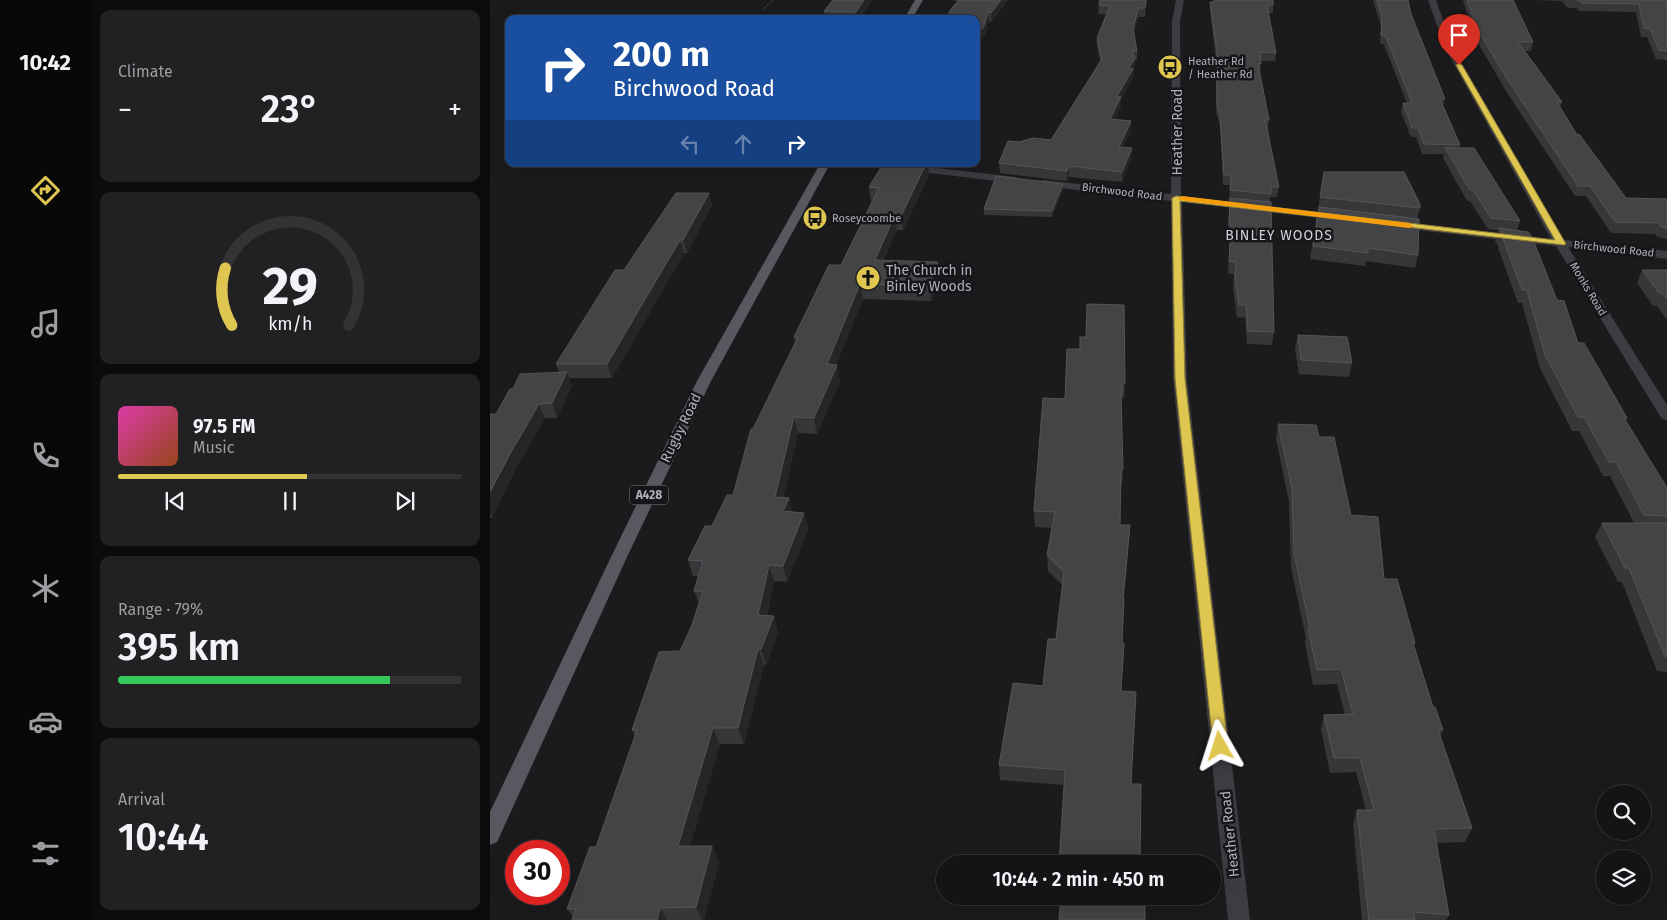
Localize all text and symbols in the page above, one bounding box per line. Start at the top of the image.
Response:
pin [1438,14,1480,65]
icon: arrive [1445,21,1473,49]
text: 200 m [613,33,710,75]
icon: right [530,35,595,100]
text: 10:42 [19,49,71,76]
bus stop icon: Heather Rd / Heather Rd [1157,54,1183,80]
place label: Heather Rd / Heather Rd [1188,55,1253,81]
text: Climate [118,62,173,81]
text: Birchwood Road [613,75,775,102]
text: 23° [261,86,319,132]
street label: Heather Road [1169,89,1186,175]
text: − [118,93,132,126]
text: + [448,93,462,126]
icon: left [676,130,704,158]
icon: ahead [729,130,757,158]
icon: right [782,130,810,158]
icon: directions [28,173,63,208]
street label: Birchwood Road [1081,181,1163,203]
bus stop icon: Roseycoombe [802,205,828,231]
place label: Roseycoombe [832,212,901,225]
district label: BINLEY WOODS [1225,227,1333,244]
street label: Birchwood Road [1573,238,1655,260]
text: 29 [262,255,318,318]
street label: Monks Road [1567,260,1609,318]
place label: The Church in Binley Woods [886,262,973,295]
church icon: The Church in Binley Woods [855,265,881,291]
icon: music [28,306,63,341]
text: km/h [268,313,312,335]
street label: Rugby Road [657,391,705,465]
text: 97.5 FM [193,415,255,438]
icon: phone [28,438,63,473]
text: Music [193,438,234,457]
road number: A428 [630,486,668,504]
icon: previous [161,487,189,515]
icon: pause [276,487,304,515]
icon: next [391,487,419,515]
icon: climate [28,571,63,606]
text: Range · 79% [118,600,203,619]
text: 395 km [118,624,240,670]
icon: car [28,704,63,739]
position arrow [1193,719,1245,771]
map controls [1596,785,1651,905]
button: search [1596,785,1651,840]
text: Arrival [118,790,165,809]
street label: Heather Road [1217,790,1243,878]
text: 10:44 [118,814,209,860]
icon: filters [28,836,63,871]
speed limit sign: 30 [505,840,570,905]
button: layers [1596,850,1651,905]
text: 10:44 · 2 min · 450 m [993,868,1164,891]

